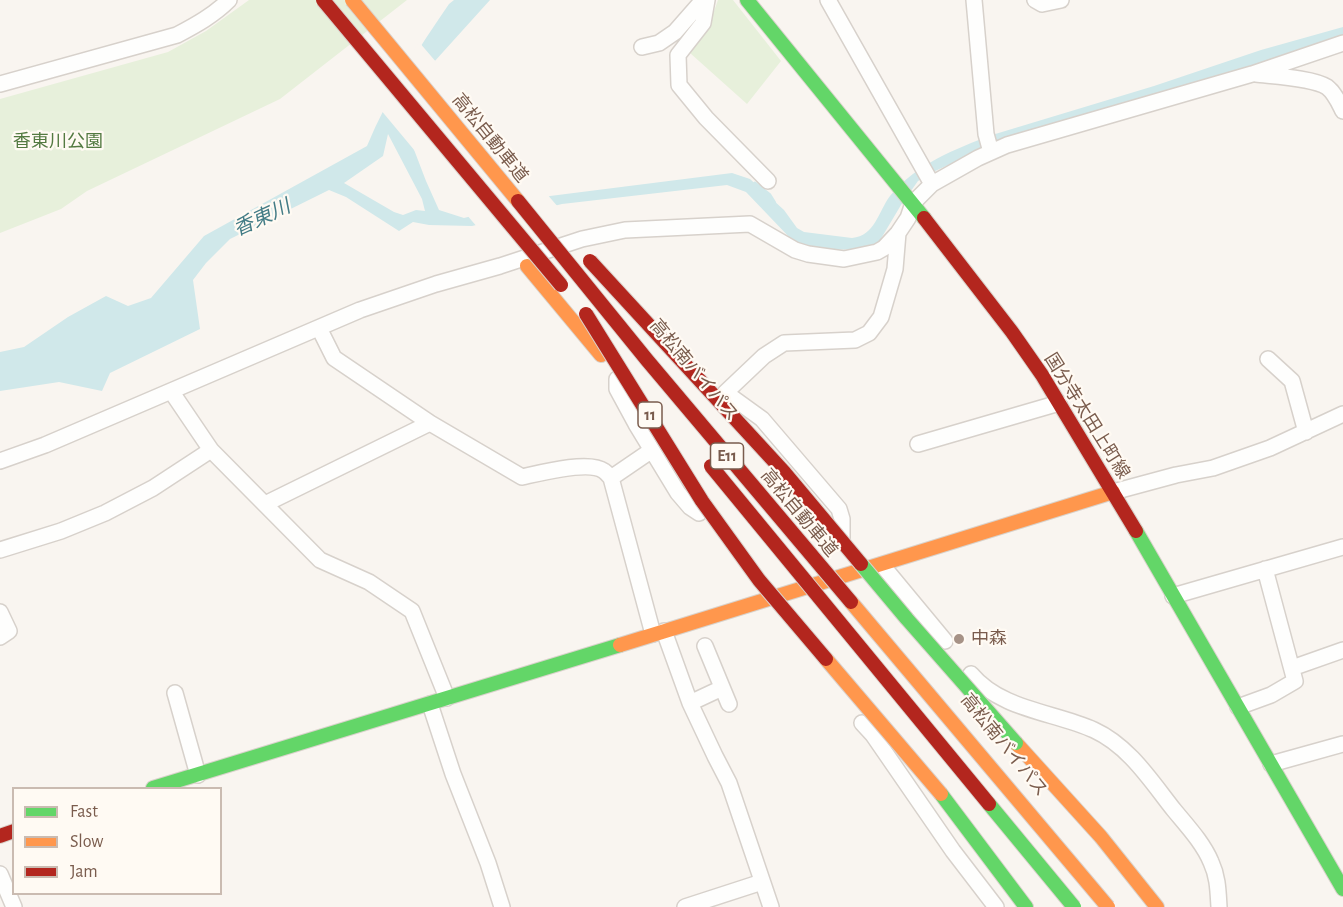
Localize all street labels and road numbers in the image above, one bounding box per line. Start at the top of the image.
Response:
street label: 高松自動車道 [448,89,532,187]
street label: 高松南バイパス [645,315,743,425]
street label: 国分寺太田上町線 [1040,349,1134,483]
road number: 11 [638,402,662,428]
road number: E11 [710,443,744,469]
street label: 高松自動車道 [756,465,842,561]
street label: 高松南バイパス [956,689,1052,801]

